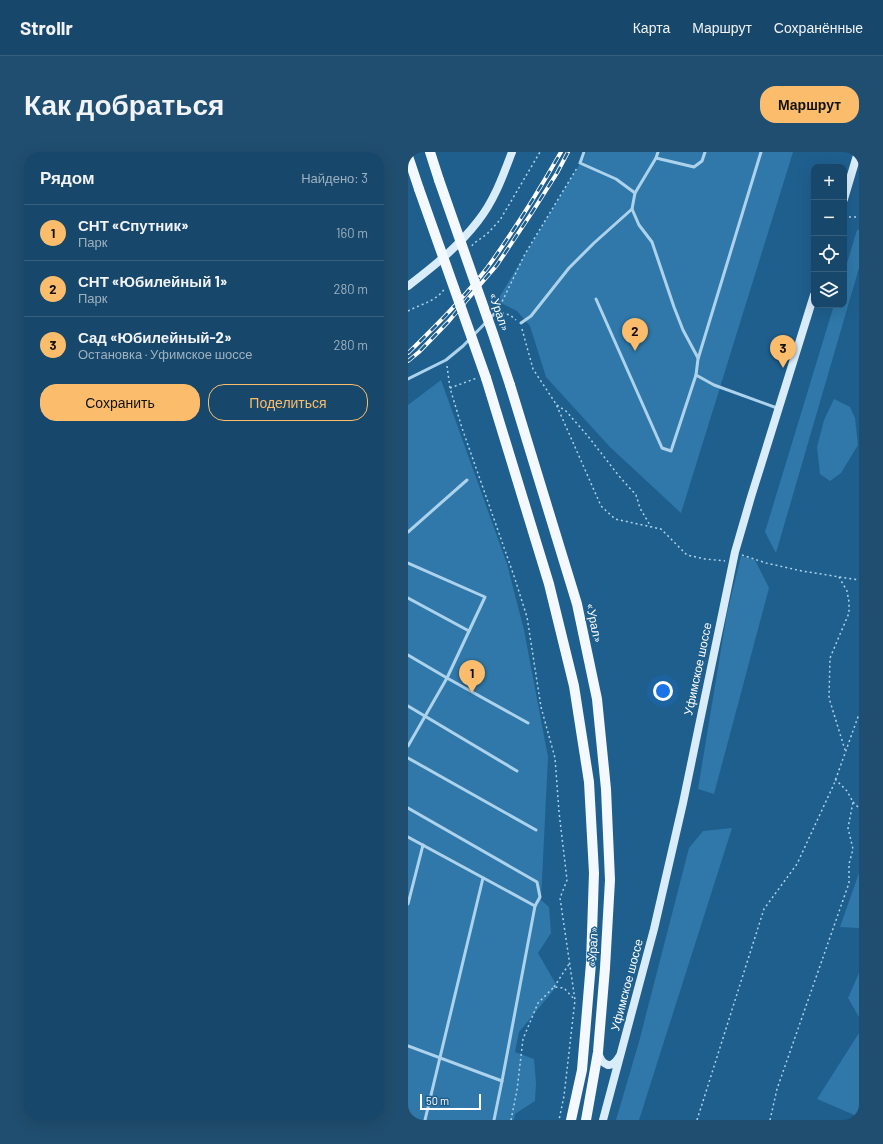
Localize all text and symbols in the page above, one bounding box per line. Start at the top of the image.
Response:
text: Strollr [20,16,73,39]
text: Карта [633,19,670,36]
text: Маршрут [692,19,752,36]
text: Сохранённые [774,19,863,36]
button: Маршрут [760,86,859,123]
text: Как добраться [24,87,224,121]
map controls [811,164,847,308]
button: + [811,164,847,200]
text: Рядом [40,167,95,187]
text: Найдено: 3 [301,170,368,186]
button: − [811,200,847,236]
text: СНТ «Спутник» [78,216,189,234]
text: 1 [51,225,55,241]
text: 160 m [336,225,368,241]
text: Парк [78,234,108,250]
button: locate [811,236,847,272]
text: СНТ «Юбилейный 1» [78,272,227,290]
button: layers [811,272,847,308]
text: 2 [49,281,57,297]
text: 280 m [334,281,368,297]
text: Парк [78,290,108,306]
street label: «Урал» [486,290,513,333]
pin: 2 [622,318,648,351]
text: Сад «Юбилейный-2» [78,328,232,346]
pin: 3 [770,335,796,368]
text: 3 [49,337,57,353]
text: 280 m [334,337,368,353]
text: Остановка · Уфимское шоссе [78,346,253,362]
button: Сохранить [40,384,200,421]
button: Поделиться [208,384,368,421]
street label: «Урал» [583,602,606,644]
street label: Уфимское шоссе [680,621,715,717]
pin: 1 [459,660,485,693]
your location [653,681,673,701]
street label: «Урал» [584,926,601,968]
street label: Уфимское шоссе [607,937,646,1032]
scale bar [420,1092,481,1111]
text: 50 m [426,1094,449,1107]

